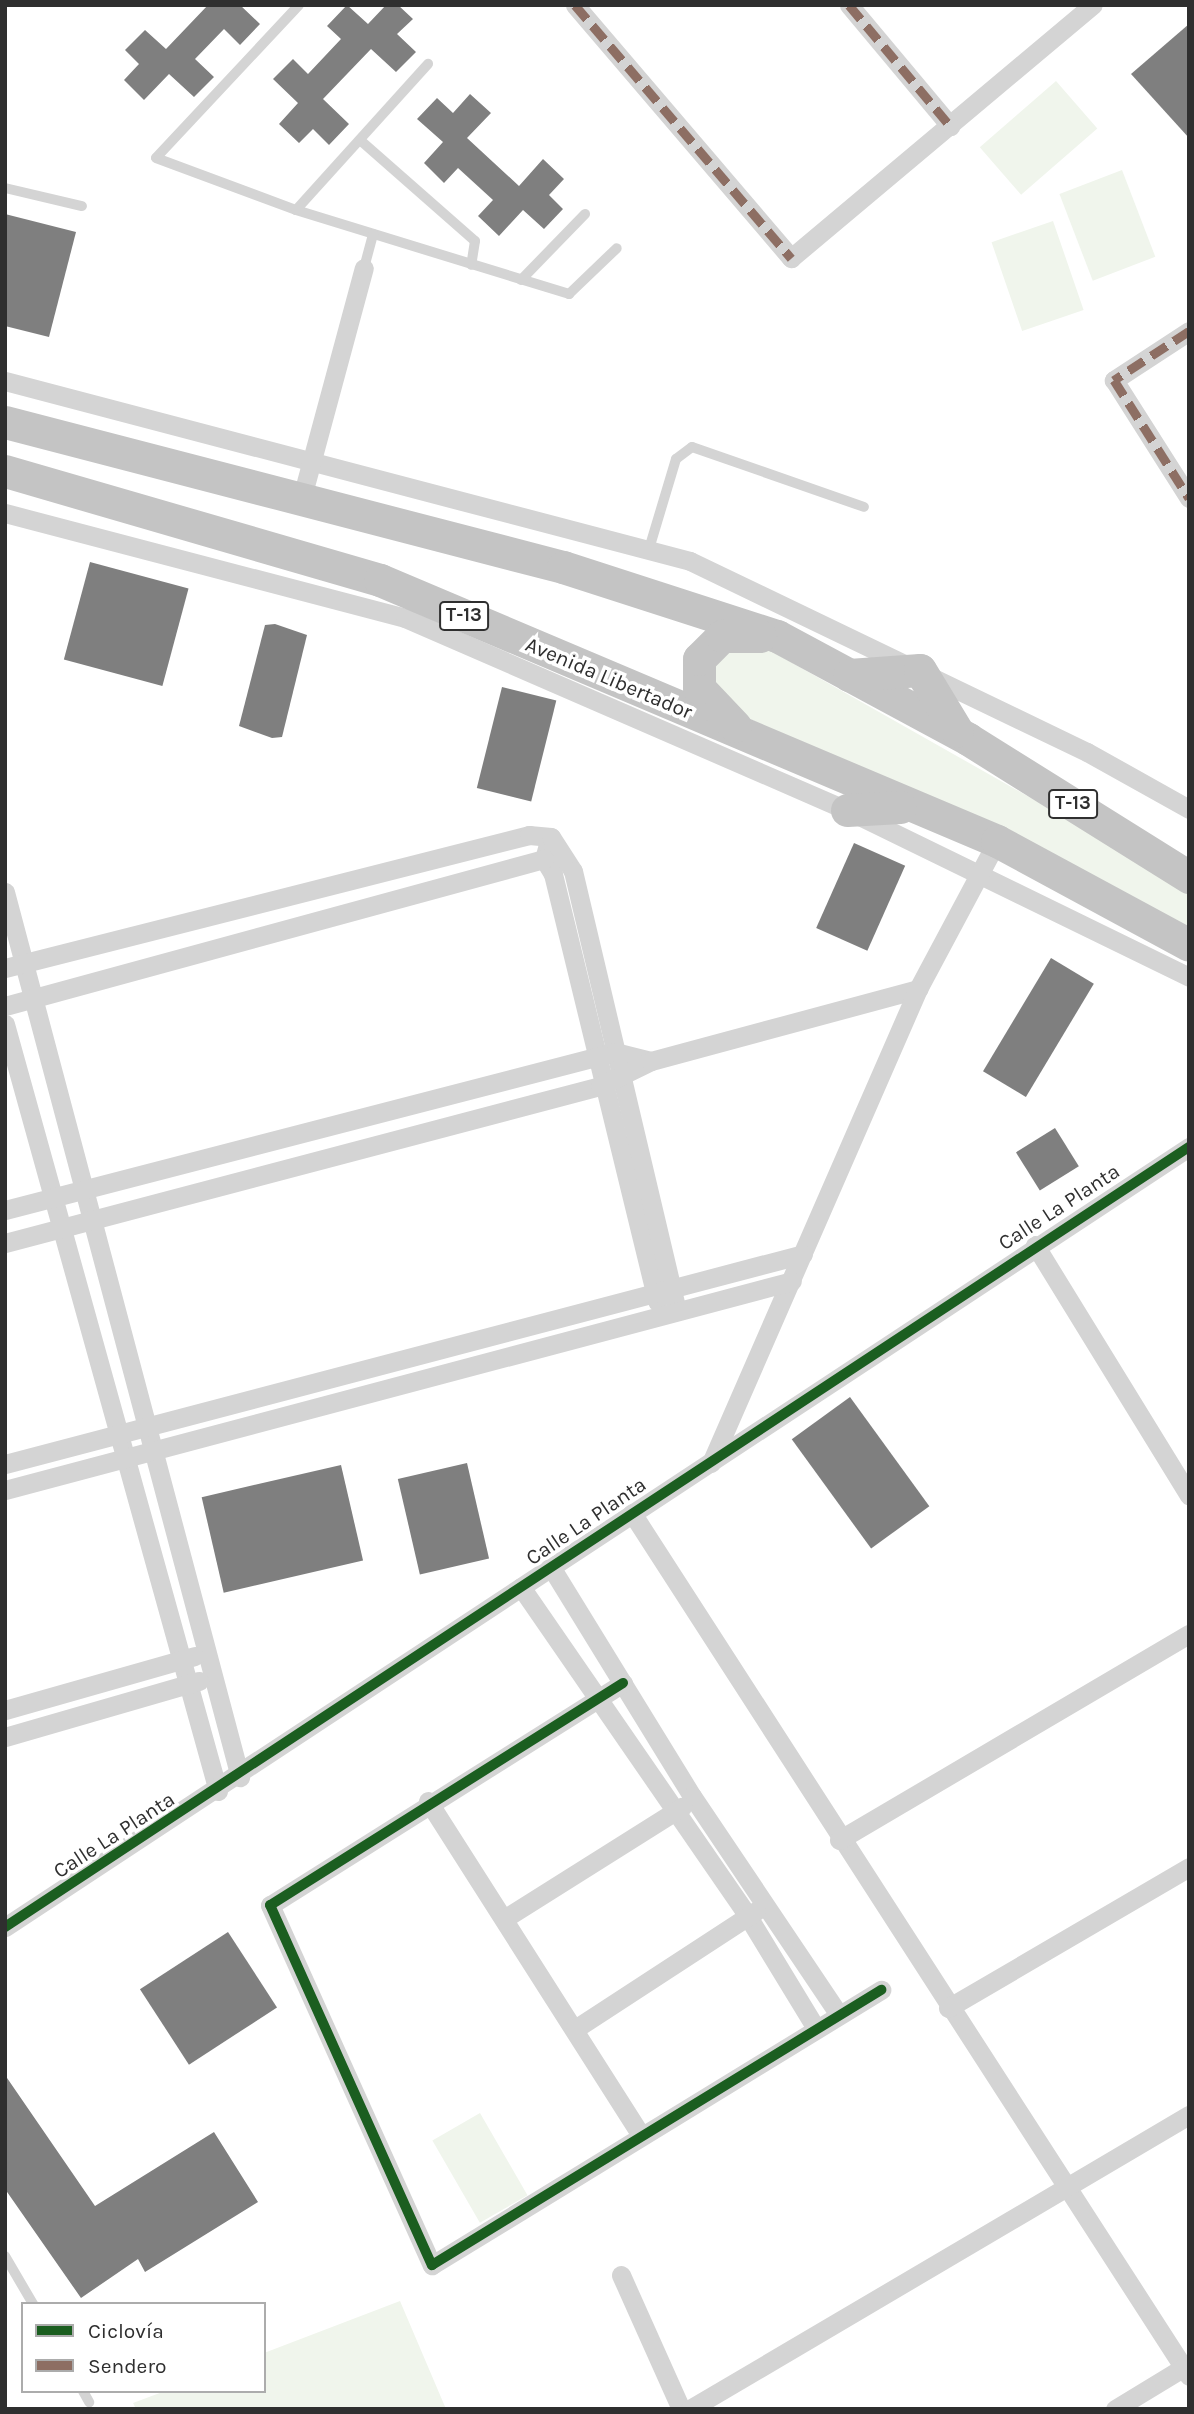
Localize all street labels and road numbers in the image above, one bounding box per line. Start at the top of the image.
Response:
road number: T-13 [438,600,490,632]
street label: Avenida Libertador [522,631,696,725]
road number: T-13 [1047,789,1099,820]
street label: Calle La Planta [994,1158,1124,1256]
street label: Calle La Planta [521,1472,651,1570]
street label: Calle La Planta [49,1786,179,1884]

